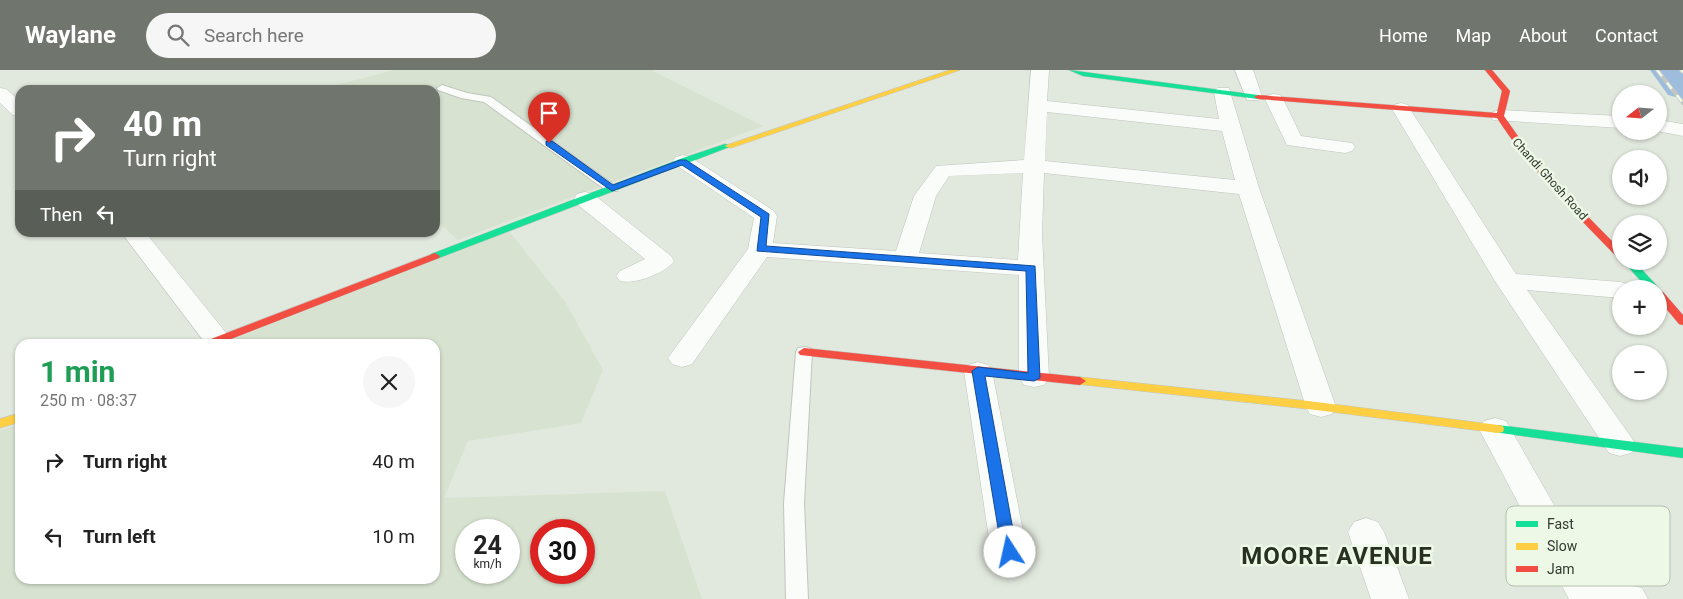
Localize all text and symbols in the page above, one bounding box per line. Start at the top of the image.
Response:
search box [146,13,496,58]
text: Waylane [25,21,116,49]
icon: search [164,21,192,49]
text: Search here [204,24,304,47]
text: Home [1379,25,1428,46]
text: Map [1456,25,1491,46]
text: About [1519,25,1567,46]
text: Contact [1595,25,1658,46]
north arrow [1612,85,1668,140]
map controls [1612,85,1667,400]
pin [528,92,570,143]
icon: arrive [535,99,563,127]
text: 40 m [123,104,202,145]
icon: right [40,105,105,170]
street label: Chandi Ghosh Road [1510,135,1590,223]
text: Turn right [123,146,217,171]
button: sound [1612,150,1667,205]
icon: left [92,200,120,228]
text: Then [40,203,82,226]
button: layers [1612,215,1667,270]
button: + [1612,280,1667,335]
button: − [1612,345,1667,400]
text: 1 min [40,354,115,389]
button: close [363,356,415,408]
text: 250 m · 08:37 [40,391,137,410]
icon: right [40,448,68,476]
text: Turn right [83,450,167,473]
text: 40 m [372,450,415,473]
legend [1506,506,1670,586]
text: Fast [1547,516,1574,532]
speed limit sign: 30 [530,519,595,584]
icon: left [40,523,68,551]
text: Turn left [83,525,156,548]
text: 10 m [372,525,415,548]
position arrow [983,525,1035,577]
text: 24 [473,531,502,560]
text: Slow [1547,538,1578,554]
district label: MOORE AVENUE [1241,542,1433,570]
text: km/h [473,557,502,571]
text: Jam [1547,561,1575,577]

